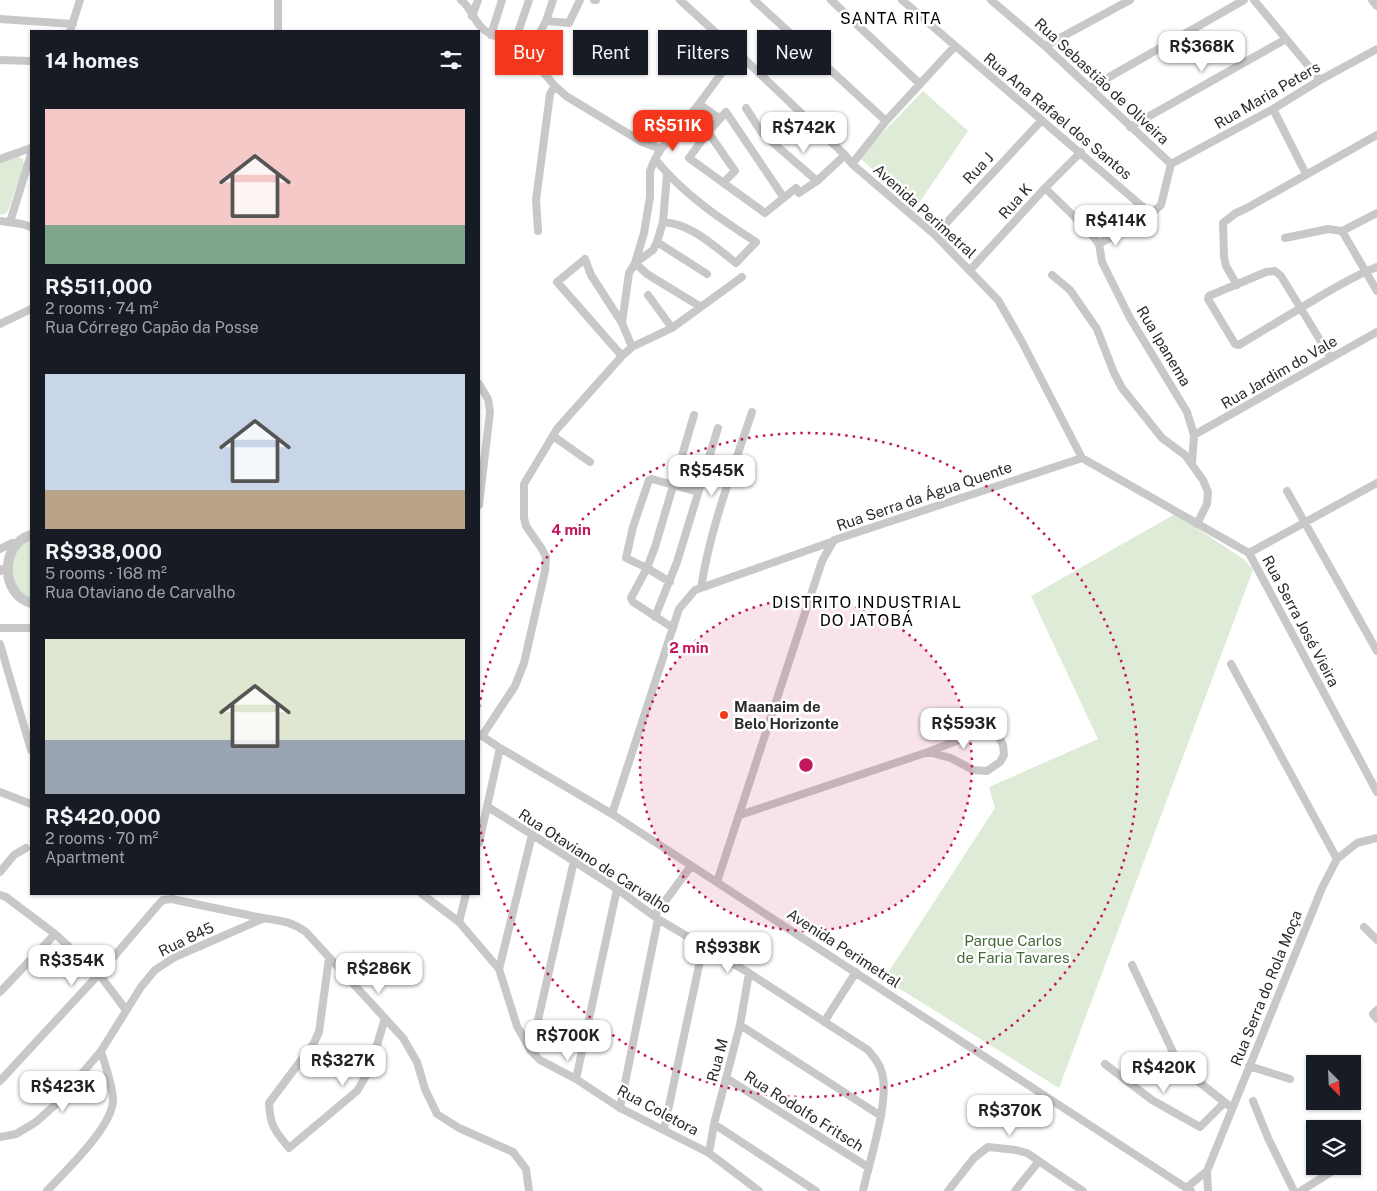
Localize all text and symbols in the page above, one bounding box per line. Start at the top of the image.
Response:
district label: SANTA RITA [840,9,942,28]
street label: Rua Sebastião de Oliveira [1031,14,1173,148]
chip: Buy [495,30,563,75]
chip: Rent [573,30,648,75]
chip: Filters [658,30,747,75]
chip: New [757,30,831,75]
pin: R$368K [1161,30,1243,73]
text: R$368K [1169,37,1235,56]
icon: filters [437,46,465,74]
text: 14 homes [45,48,139,73]
street label: Rua Ana Rafael dos Santos [981,49,1135,183]
street label: Rua Maria Peters [1211,58,1323,132]
pin: R$511K [632,110,714,152]
pin: R$742K [763,112,845,154]
text: R$511K [644,116,702,135]
text: R$742K [772,118,836,137]
icon: home [210,141,300,231]
street label: Rua J [959,149,997,187]
street label: Avenida Perimetral [870,161,980,261]
street label: Rua K [995,180,1035,222]
pin: R$414K [1075,204,1157,247]
text: R$414K [1085,211,1147,230]
text: R$511,000 [45,274,152,299]
text: 2 rooms · 74 m² [45,299,159,318]
street label: Rua Ipanema [1133,303,1195,389]
text: Rua Córrego Capão da Posse [45,318,259,337]
street label: Rua Jardim do Vale [1218,332,1340,412]
icon: home [210,406,300,496]
pin: R$545K [671,454,753,497]
street label: Rua Serra da Água Quente [834,458,1014,534]
text: R$545K [679,461,745,480]
text: 4 min [551,521,591,538]
text: R$938,000 [45,539,162,564]
street label: Rua Serra José Vieira [1259,552,1343,690]
text: 5 rooms · 168 m² [45,564,167,583]
text: Rua Otaviano de Carvalho [45,583,235,602]
district label: DISTRITO INDUSTRIAL DO JATOBÁ [772,593,962,630]
text: 2 min [669,639,709,656]
icon: home [210,671,300,761]
place label: Maanaim de Belo Horizonte [734,698,839,732]
pin: R$593K [923,708,1005,750]
marker: Maanaim de Belo Horizonte [718,709,730,721]
text: R$593K [931,714,997,733]
centre of rings [797,756,815,774]
text: R$420,000 [45,804,161,829]
street label: Rua Otaviano de Carvalho [516,805,674,917]
text: 2 rooms · 70 m² [45,829,158,848]
text: Apartment [45,848,125,867]
street label: Avenida Perimetral [784,905,904,991]
street label: Rua Serra do Rola Moça [1227,908,1305,1068]
street label: Rua 845 [156,918,216,960]
pin: R$938K [687,932,769,974]
park label: Parque Carlos de Faria Tavares [956,932,1070,966]
text: R$938K [695,938,761,957]
pin: R$354K [31,944,113,987]
text: R$354K [39,951,105,970]
pin: R$286K [338,952,420,995]
text: R$286K [347,959,411,978]
pin: R$700K [527,1020,609,1062]
text: R$700K [536,1026,600,1045]
street label: Rua M [703,1037,731,1083]
pin: R$327K [302,1044,384,1087]
text: R$327K [311,1051,375,1070]
pin: R$420K [1123,1052,1205,1094]
north arrow [1306,1055,1361,1110]
map controls [1306,1055,1361,1175]
text: R$420K [1132,1058,1196,1077]
street label: Rua Rodolfo Fritsch [741,1067,867,1155]
pin: R$423K [22,1070,104,1113]
text: R$423K [31,1077,95,1096]
street label: Rua Coletora [614,1081,702,1139]
pin: R$370K [969,1094,1051,1137]
text: R$370K [978,1101,1042,1120]
button: layers [1306,1120,1361,1175]

